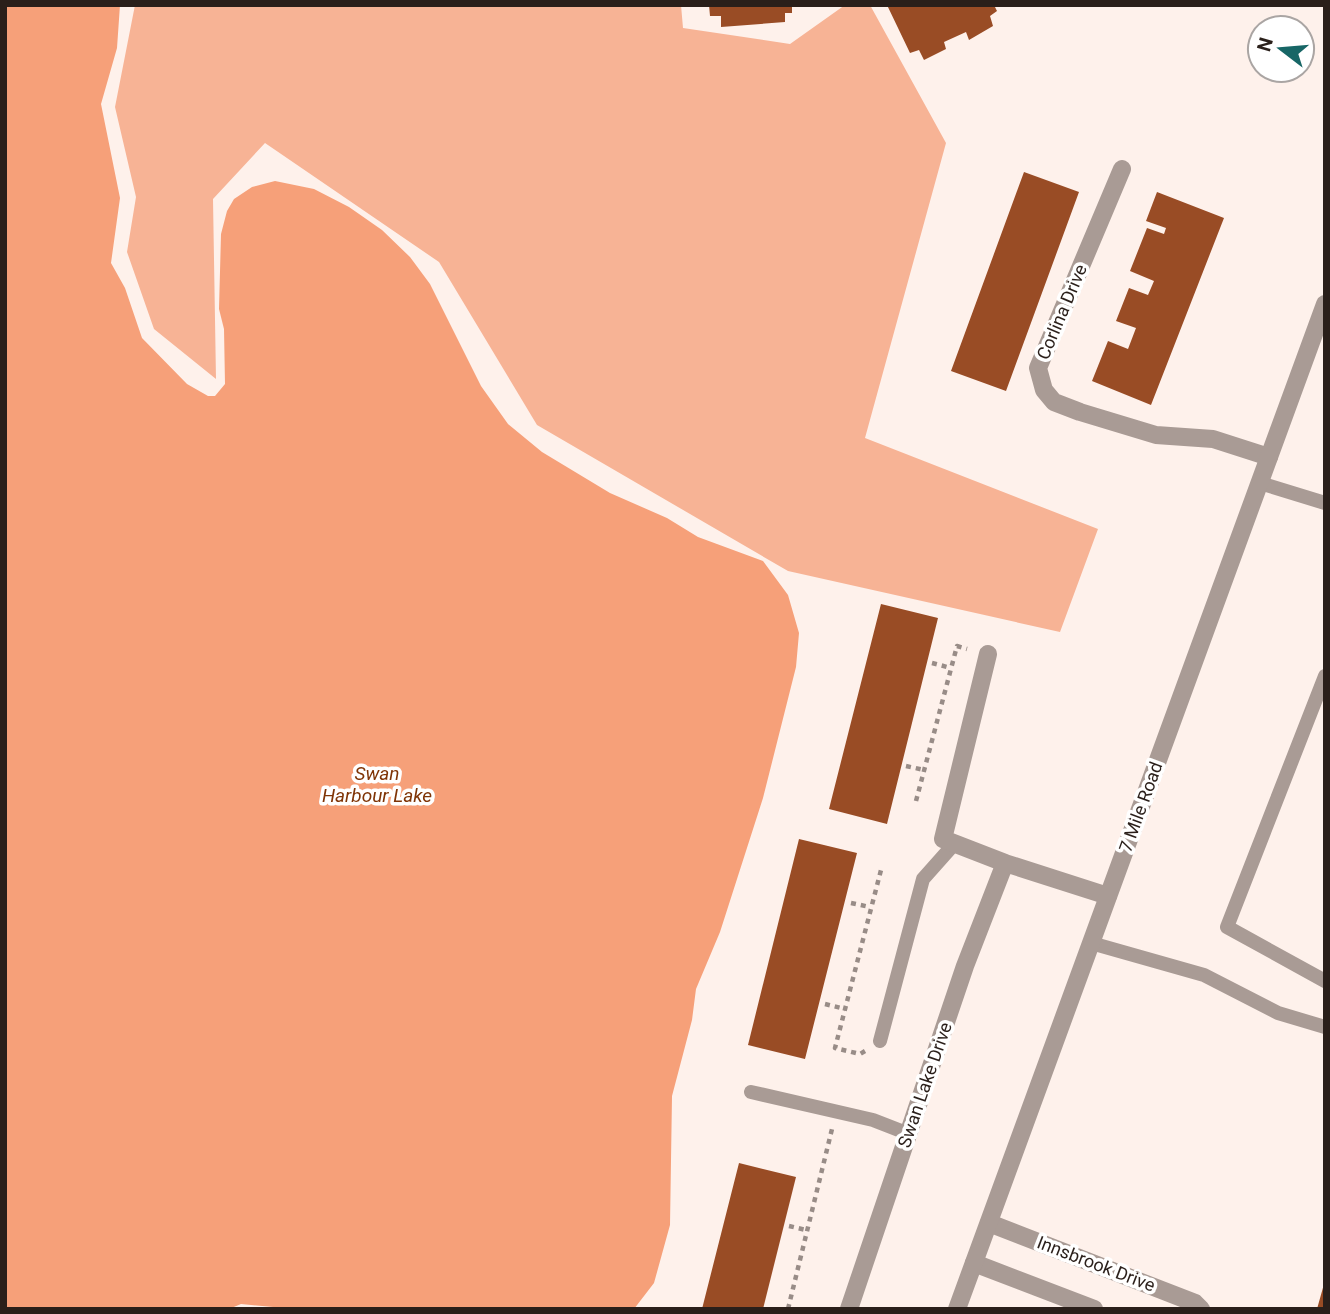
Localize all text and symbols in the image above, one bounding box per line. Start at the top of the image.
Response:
north arrow [1246,14,1316,84]
text: N [1252,35,1278,54]
street label: Corlina Drive [1032,261,1091,363]
street label: 7 Mile Road [1115,759,1167,855]
water label: Swan Harbour Lake [322,762,432,807]
street label: Swan Lake Drive [893,1019,956,1150]
street label: Innsbrook Drive [1034,1231,1158,1296]

